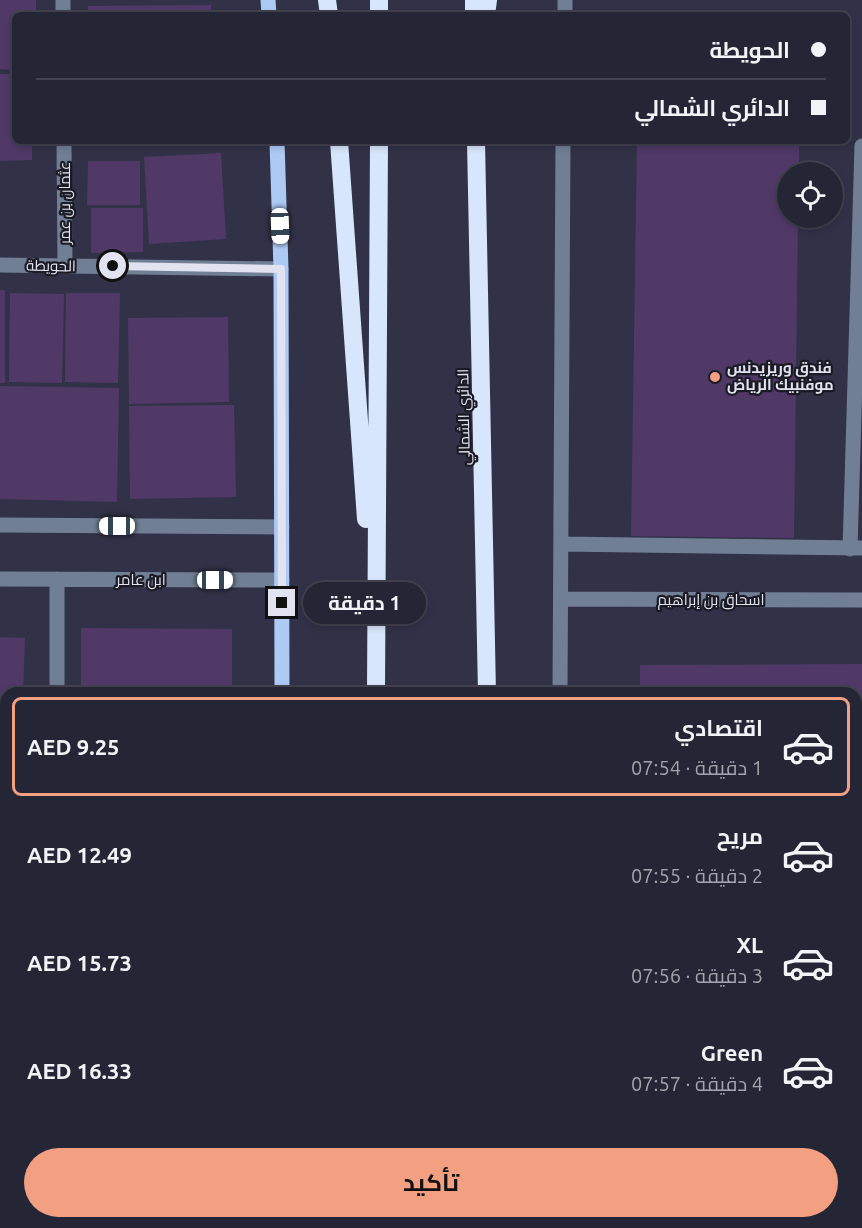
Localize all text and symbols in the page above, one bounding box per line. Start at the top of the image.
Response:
text: الحويطة [710,37,790,62]
text: الدائري الشمالي [634,95,790,120]
street label: عثمان بن عمر [56,162,75,245]
map controls [777,162,843,228]
button: locate [777,162,843,228]
car [270,208,290,244]
route start [99,252,126,279]
street label: الحويطة [26,257,76,275]
place label: فندق وريزيدنس موفنبيك الرياض [727,359,834,394]
street label: الدائري الشمالي [454,369,477,465]
marker: فندق وريزيدنس موفنبيك الرياض [708,370,722,384]
car [99,517,135,535]
street label: ابن عامر [115,571,166,590]
car [197,571,233,589]
callout: 1 دقيقة [303,582,426,624]
route end [268,589,295,616]
text: 1 دقيقة [328,591,401,614]
street label: اسحاق بن إبراهيم [657,591,765,610]
text: اقتصادي [674,715,763,740]
icon: car [781,720,835,774]
text: AED 9.25 [27,734,119,759]
text: 1 دقيقة · 07:54 [631,756,763,779]
text: مريح [717,823,763,848]
icon: car [781,828,835,882]
text: AED 12.49 [27,842,132,867]
text: 2 دقيقة · 07:55 [631,864,763,887]
text: XL [736,932,763,957]
icon: car [781,936,835,990]
text: AED 15.73 [27,950,132,975]
text: 3 دقيقة · 07:56 [631,964,763,987]
text: Green [701,1040,763,1065]
icon: car [781,1044,835,1098]
text: AED 16.33 [27,1058,132,1083]
text: 4 دقيقة · 07:57 [631,1072,763,1095]
button: تأكيد [24,1148,838,1217]

